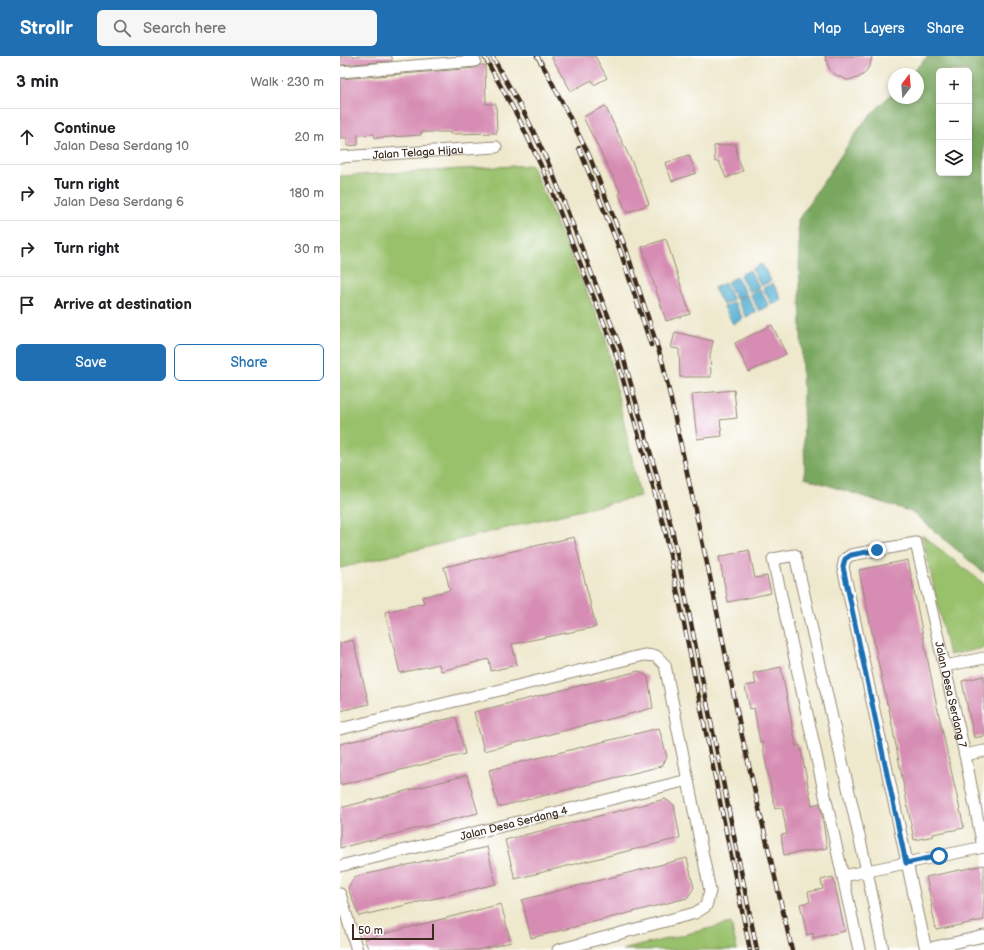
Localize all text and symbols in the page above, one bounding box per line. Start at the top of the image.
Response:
search box [97,10,377,46]
text: Strollr [20,17,73,40]
icon: search [111,17,133,39]
text: Search here [143,19,226,38]
text: Map [813,20,841,37]
text: Layers [863,20,905,37]
text: Share [927,20,964,37]
north arrow [888,68,924,104]
map controls [936,68,972,176]
button: + [936,68,972,104]
text: 3 min [16,72,59,92]
text: Walk · 230 m [250,74,324,90]
button: − [936,104,972,140]
text: Continue [54,119,116,138]
icon: ahead [16,126,38,148]
text: 20 m [294,129,324,145]
text: Jalan Desa Serdang 10 [54,138,189,154]
button: layers [936,140,972,176]
street label: Jalan Telaga Hijau [372,143,464,162]
text: Turn right [54,175,119,194]
icon: right [16,182,38,204]
text: 180 m [289,185,324,201]
text: Jalan Desa Serdang 6 [54,194,184,210]
icon: right [16,238,38,260]
text: Turn right [54,239,119,258]
text: 30 m [294,241,324,257]
icon: arrive [16,294,38,316]
text: Arrive at destination [54,295,192,314]
button: Save [16,344,166,381]
button: Share [174,344,324,381]
route end [868,541,886,559]
street label: Jalan Desa Serdang 7 [932,640,969,750]
street label: Jalan Desa Serdang 4 [459,804,569,843]
route start [930,847,948,865]
scale bar [352,922,434,941]
text: 50 m [358,924,383,937]

